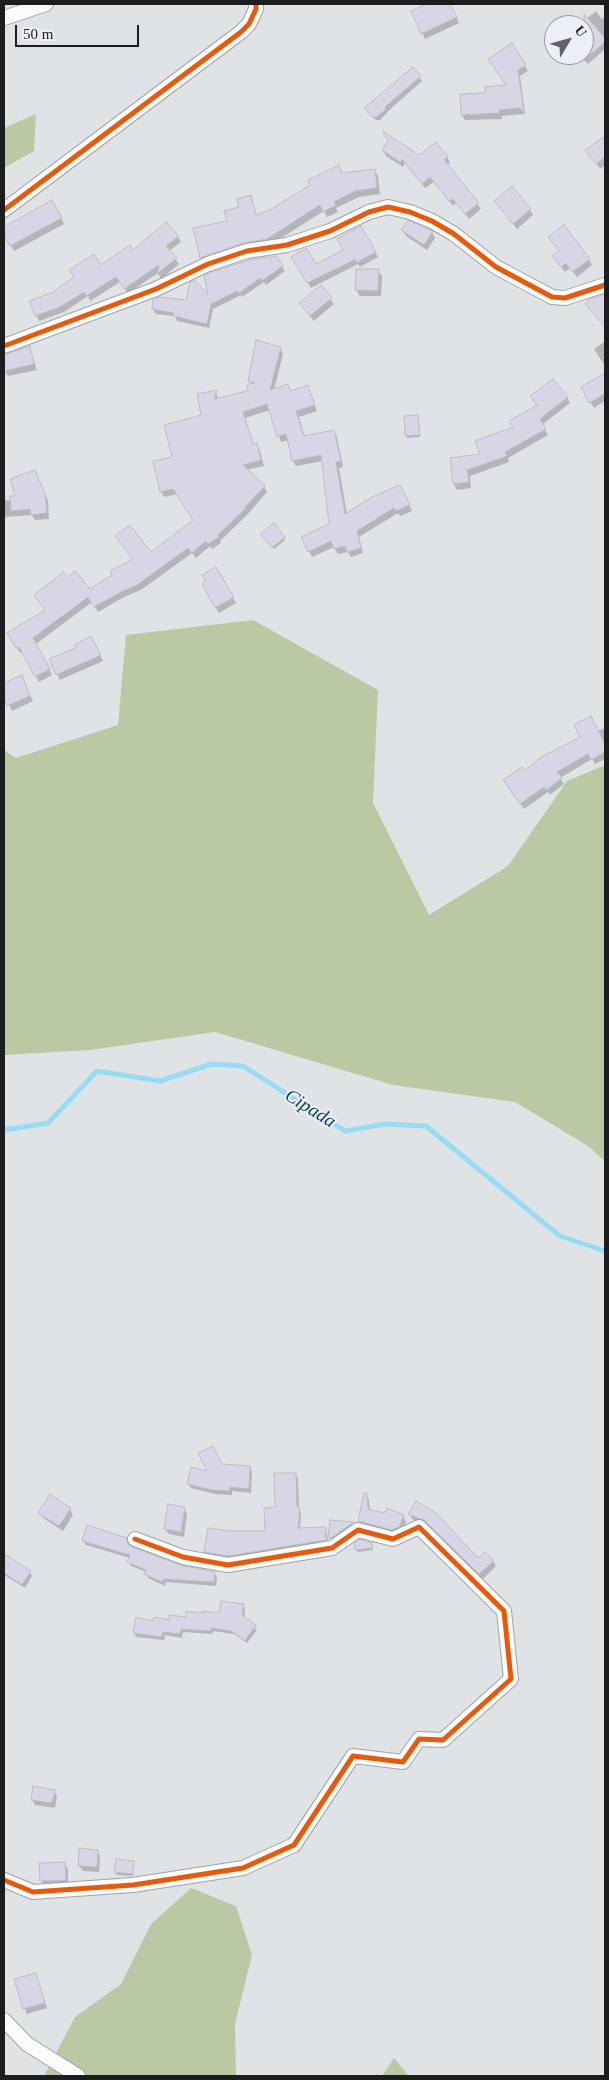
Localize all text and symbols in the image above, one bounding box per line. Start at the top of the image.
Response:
scale bar [18,15,141,47]
north arrow [544,15,594,65]
text: U [572,23,590,40]
text: 50 m [23,26,53,42]
water label: Cipada [280,1085,340,1133]

